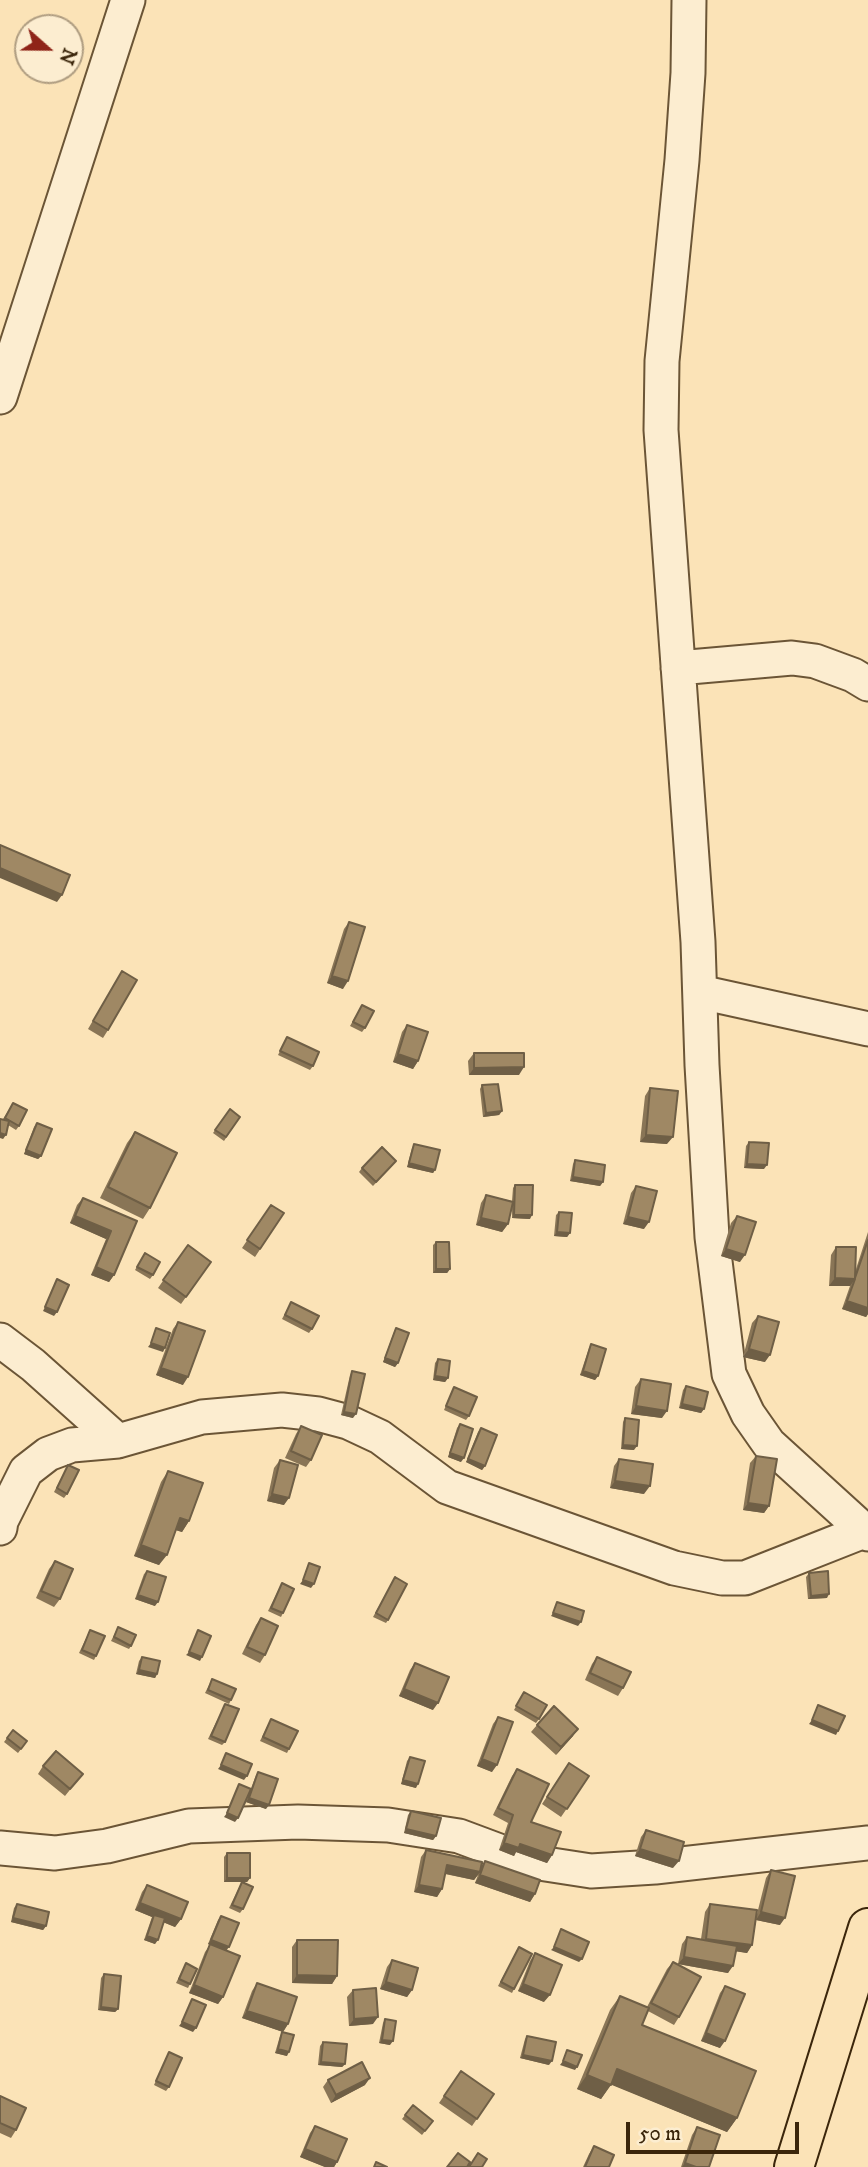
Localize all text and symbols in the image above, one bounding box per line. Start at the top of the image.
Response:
north arrow [14,14,84,84]
text: N [54,45,81,67]
scale bar [630,2108,803,2152]
text: 50 m [639,2121,681,2147]

